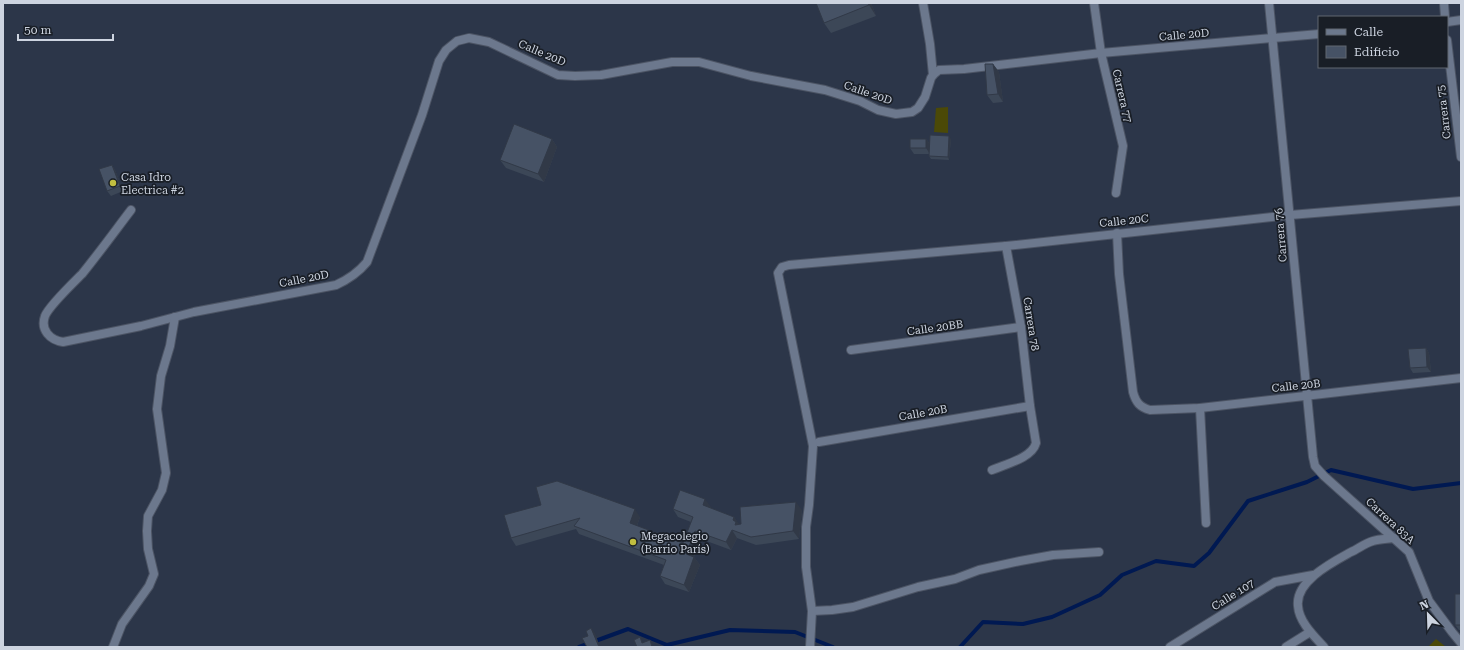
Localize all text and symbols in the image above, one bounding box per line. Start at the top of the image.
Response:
scale bar [18,16,113,42]
legend [1318,16,1448,68]
text: 50 m [24,23,51,37]
text: Calle [1354,25,1384,39]
street label: Calle 20D [1158,26,1210,44]
street label: Calle 20D [516,37,568,69]
text: Edificio [1354,45,1399,59]
street label: Carrera 77 [1110,68,1134,124]
street label: Calle 20D [842,79,894,107]
street label: Carrera 75 [1434,84,1454,140]
place label: Casa Idro Electrica #2 [121,171,184,197]
marker: Casa Idro Electrica #2 [108,178,118,188]
street label: Carrera 76 [1272,207,1290,263]
street label: Calle 20C [1099,212,1149,230]
street label: Calle 20D [278,268,330,290]
street label: Carrera 78 [1020,296,1042,352]
street label: Calle 20BB [906,318,964,338]
street label: Calle 20B [1271,377,1321,395]
street label: Calle 20B [898,402,948,424]
street label: Carrera 83A [1363,495,1417,547]
place label: Megacolegio (Barrio París) [641,530,710,556]
marker: Megacolegio (Barrio París) [628,537,638,547]
street label: Calle 107 [1209,577,1257,613]
north arrow [1408,594,1448,634]
text: N [1418,597,1431,613]

